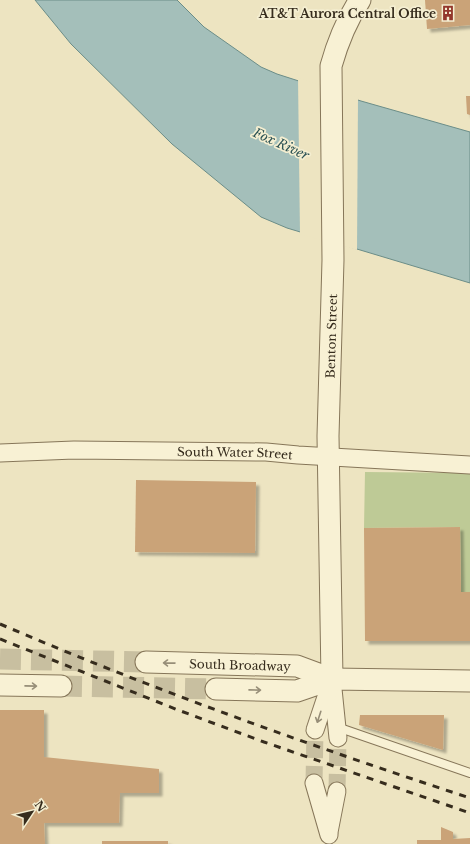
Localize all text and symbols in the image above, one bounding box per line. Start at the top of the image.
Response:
building icon: AT&T Aurora Central Office [439,4,457,22]
place label: AT&T Aurora Central Office [258,6,436,21]
water label: Fox River [249,124,313,164]
street label: Benton Street [322,293,340,379]
street label: South Water Street [177,444,294,462]
street label: South Broadway [189,656,291,673]
one-way arrow [163,659,176,666]
one-way arrow [24,682,37,689]
one-way arrow [248,686,261,694]
one-way arrow [314,711,322,723]
north arrow [12,792,52,832]
text: N [31,798,49,815]

